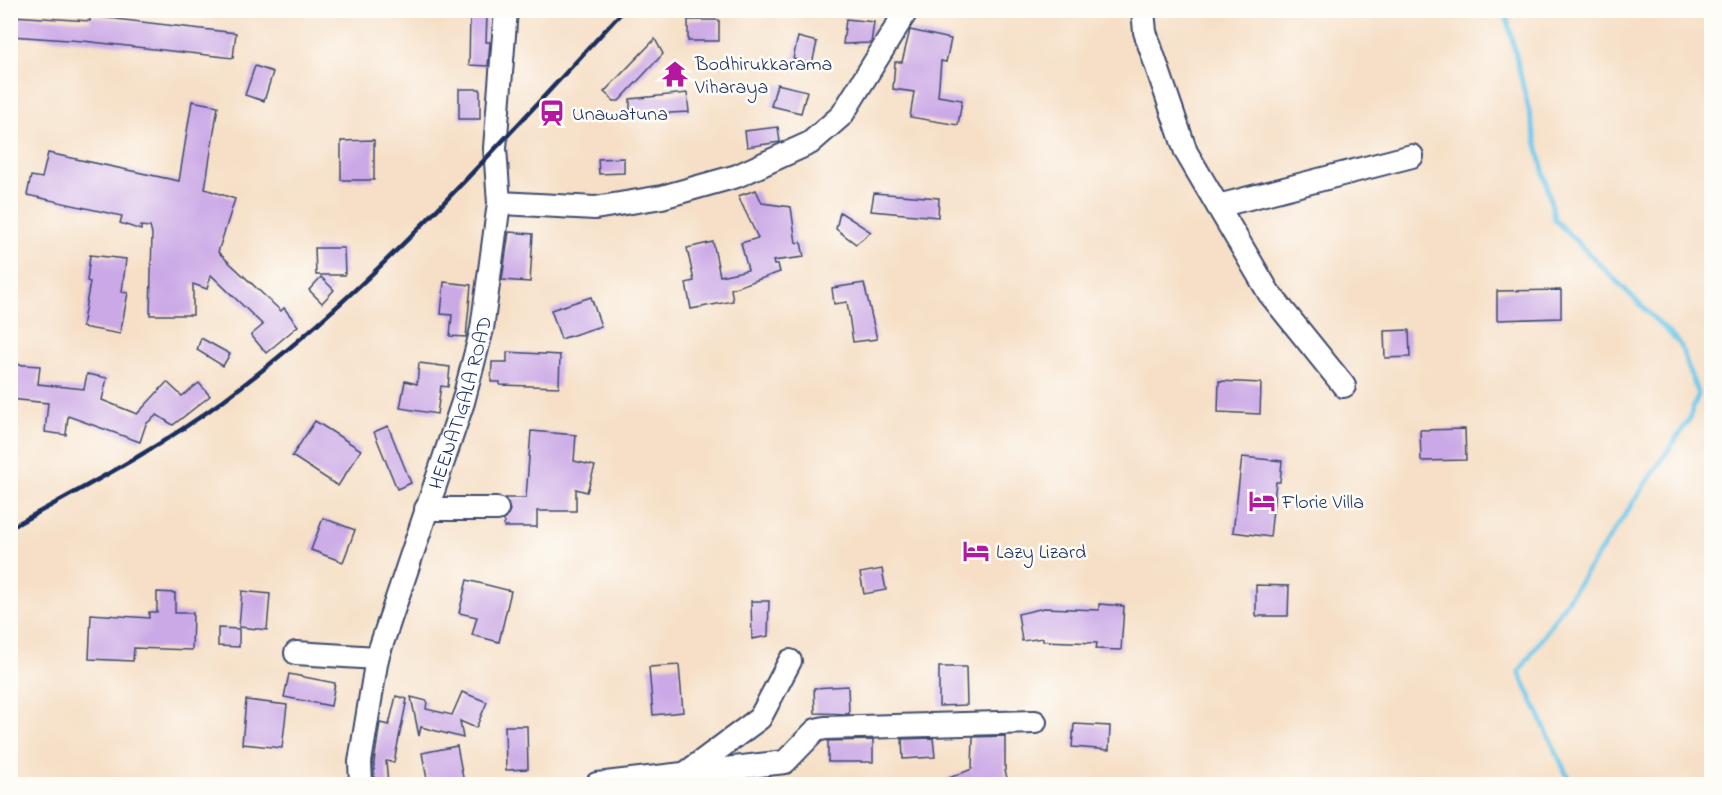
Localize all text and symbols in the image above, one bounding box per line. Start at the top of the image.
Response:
place label: Bodhirukkarama Viharaya [694,51,832,103]
temple icon: Bodhirukkarama Viharaya [660,59,690,89]
station icon: Unawatuna [537,98,567,128]
place label: Unawatuna [572,101,668,130]
street label: HEENATIGALA ROAD [423,315,501,494]
hotel icon: Florie Villa [1247,486,1277,516]
place label: Florie Villa [1281,489,1364,518]
hotel icon: Lazy Lizard [961,536,991,566]
place label: Lazy Lizard [996,539,1086,568]

